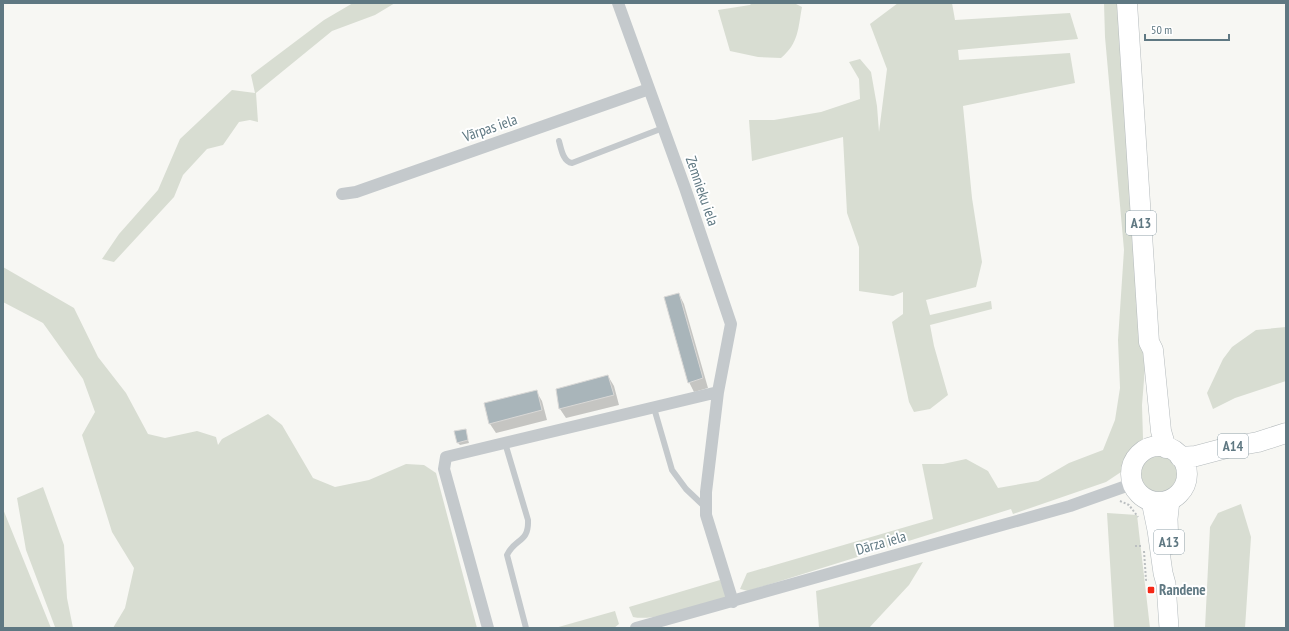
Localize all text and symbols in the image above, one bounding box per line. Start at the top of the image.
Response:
scale bar [1145,16,1229,42]
text: 50 m [1151,22,1172,37]
street label: Vārpas iela [459,109,520,146]
street label: Zemnieku iela [682,153,723,228]
road number: A13 [1126,211,1156,235]
road number: A14 [1218,434,1248,458]
street label: Dārza iela [853,526,908,559]
road number: A13 [1154,530,1184,554]
place label: Randene [1159,580,1206,599]
marker: Randene [1146,585,1156,595]

